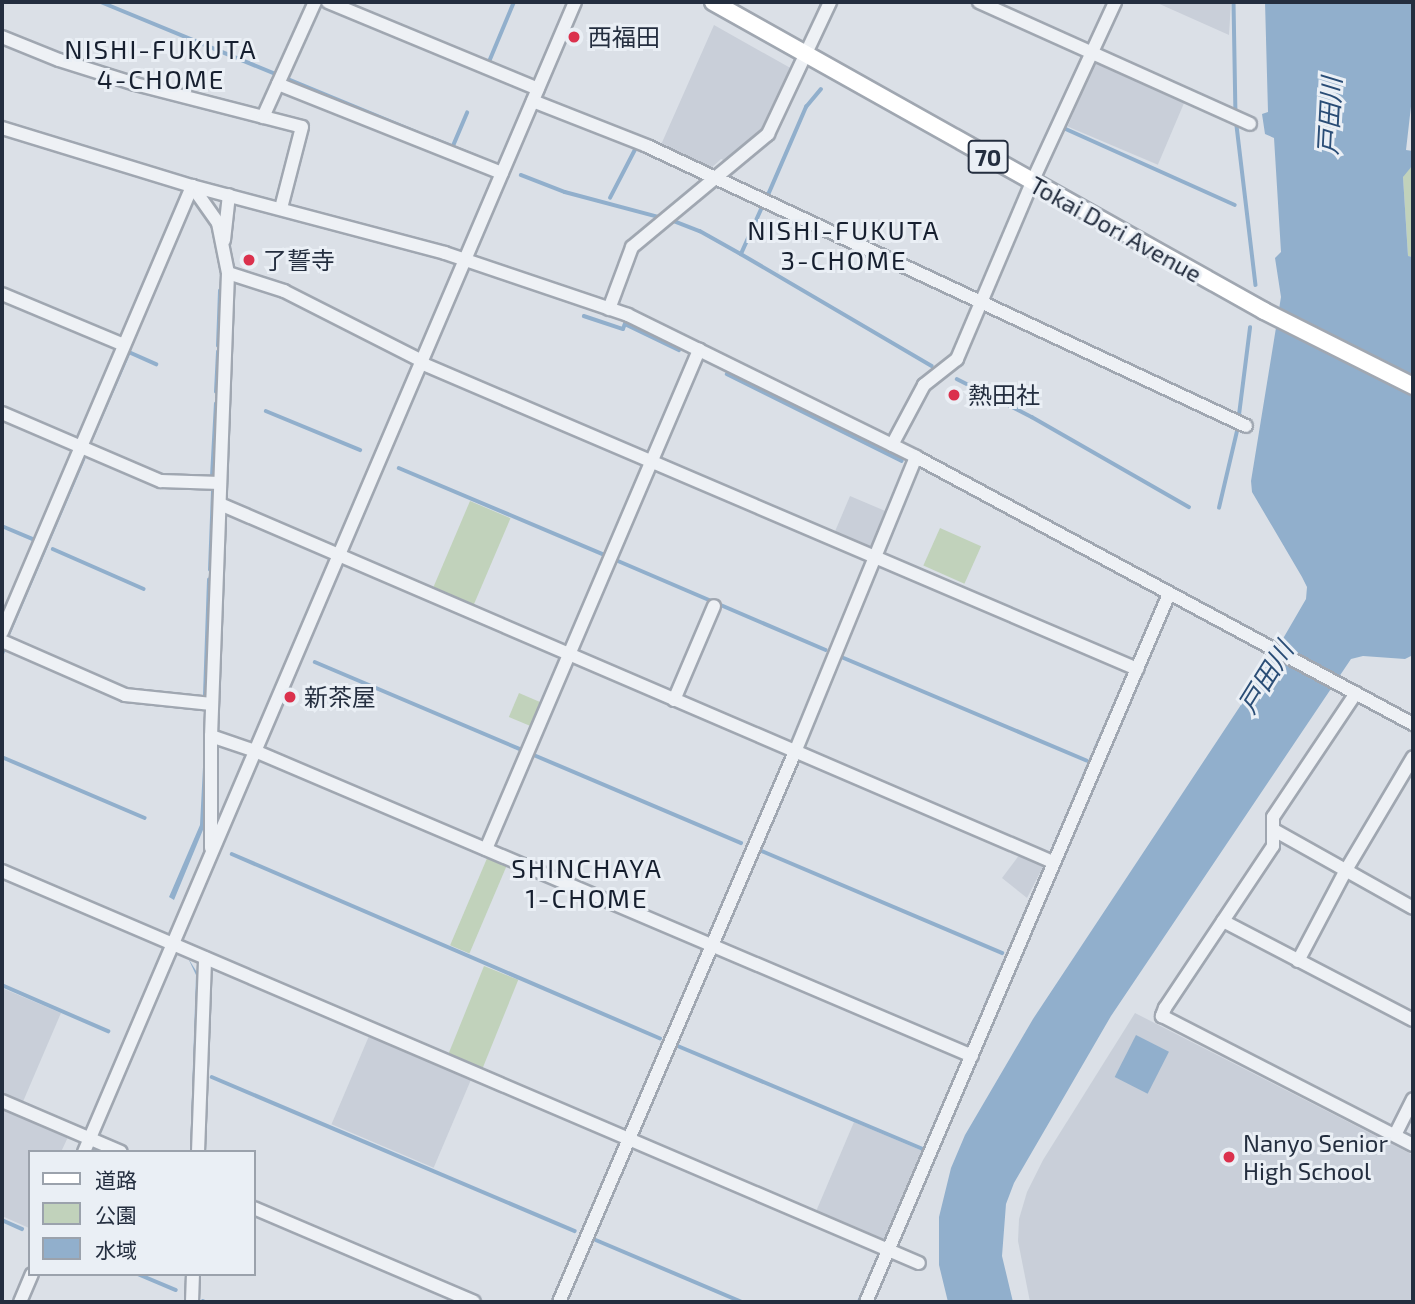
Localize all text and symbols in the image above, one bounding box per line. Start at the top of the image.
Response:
place label: 西福田 [588,23,660,51]
marker: 西福田 [566,29,582,45]
district label: NISHI-FUKUTA 4-CHOME [66,33,256,94]
water label: 戸田川 [1311,76,1347,156]
road number: 70 [967,138,1009,176]
street label: Tokai Dori Avenue [1025,170,1207,288]
district label: NISHI-FUKUTA 3-CHOME [749,214,939,276]
place label: 了誓寺 [263,246,335,274]
marker: 了誓寺 [241,252,257,268]
place label: 熱田社 [968,381,1040,409]
marker: 熱田社 [946,387,962,403]
water label: 戸田川 [1231,636,1299,718]
place label: 新茶屋 [304,683,376,711]
marker: 新茶屋 [282,689,298,705]
district label: SHINCHAYA 1-CHOME [512,852,662,914]
place label: Nanyo Senior High School [1243,1129,1388,1185]
marker: Nanyo Senior High School [1221,1149,1237,1165]
legend [28,1150,256,1276]
text: 道路 [95,1167,137,1192]
text: 公園 [95,1202,137,1227]
text: 水域 [95,1237,137,1262]

